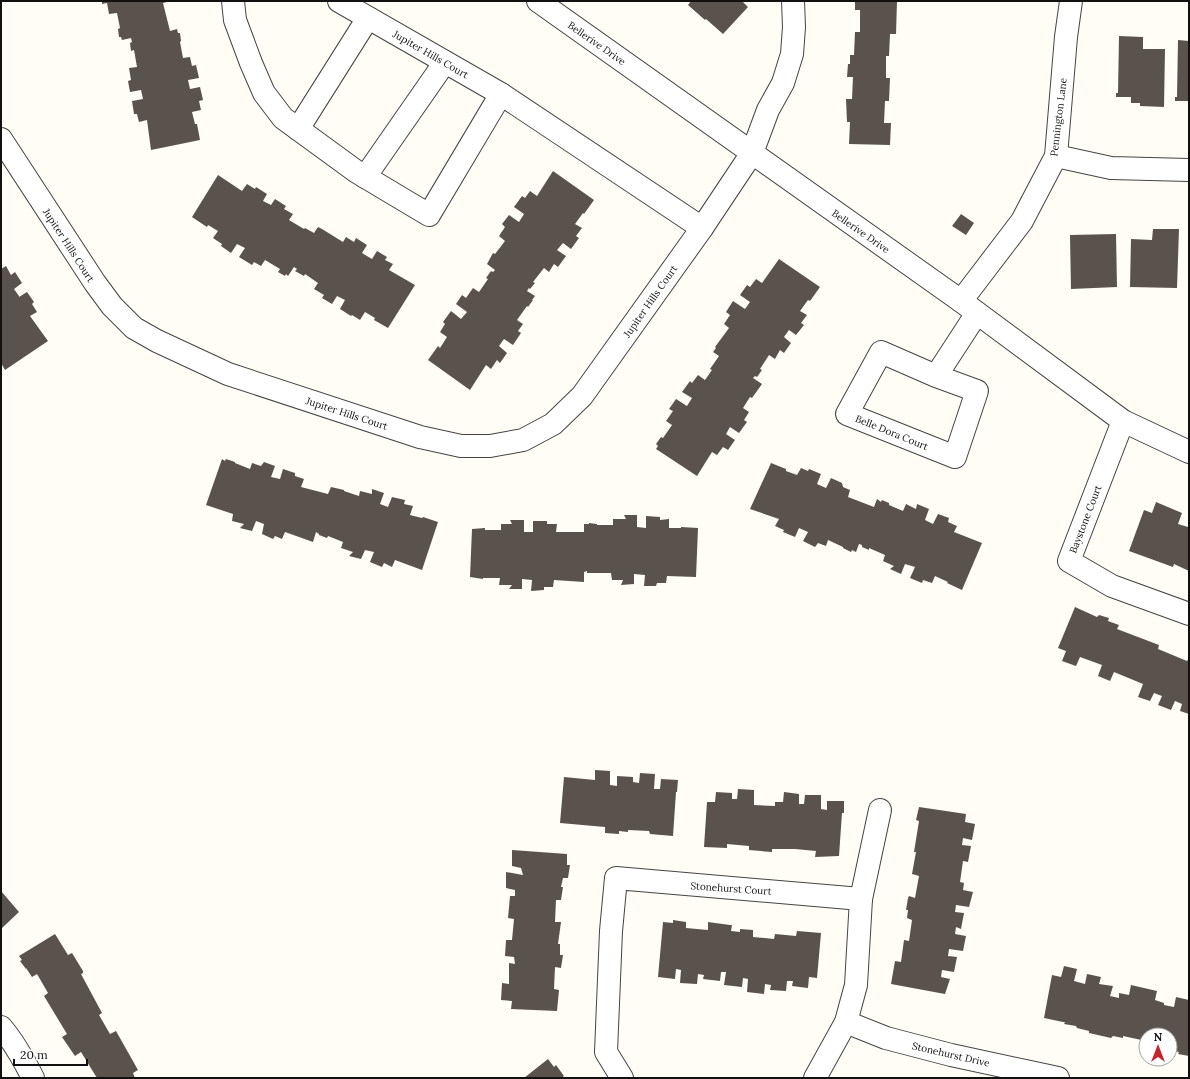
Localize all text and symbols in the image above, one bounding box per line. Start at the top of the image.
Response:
street label: Bellerive Drive [565,19,629,68]
street label: Jupiter Hills Court [390,27,471,81]
street label: Pennington Lane [1047,76,1070,157]
street label: Jupiter Hills Court [39,205,97,285]
street label: Bellerive Drive [829,207,893,256]
street label: Jupiter Hills Court [620,263,680,341]
street label: Jupiter Hills Court [303,394,389,433]
street label: Belle Dora Court [853,412,930,453]
street label: Baystone Court [1066,483,1104,555]
street label: Stonehurst Court [690,879,772,898]
north arrow [1138,1027,1178,1067]
text: N [1154,1030,1163,1044]
street label: Stonehurst Drive [911,1039,992,1070]
scale bar [14,1041,87,1067]
text: 20 m [20,1047,48,1062]

